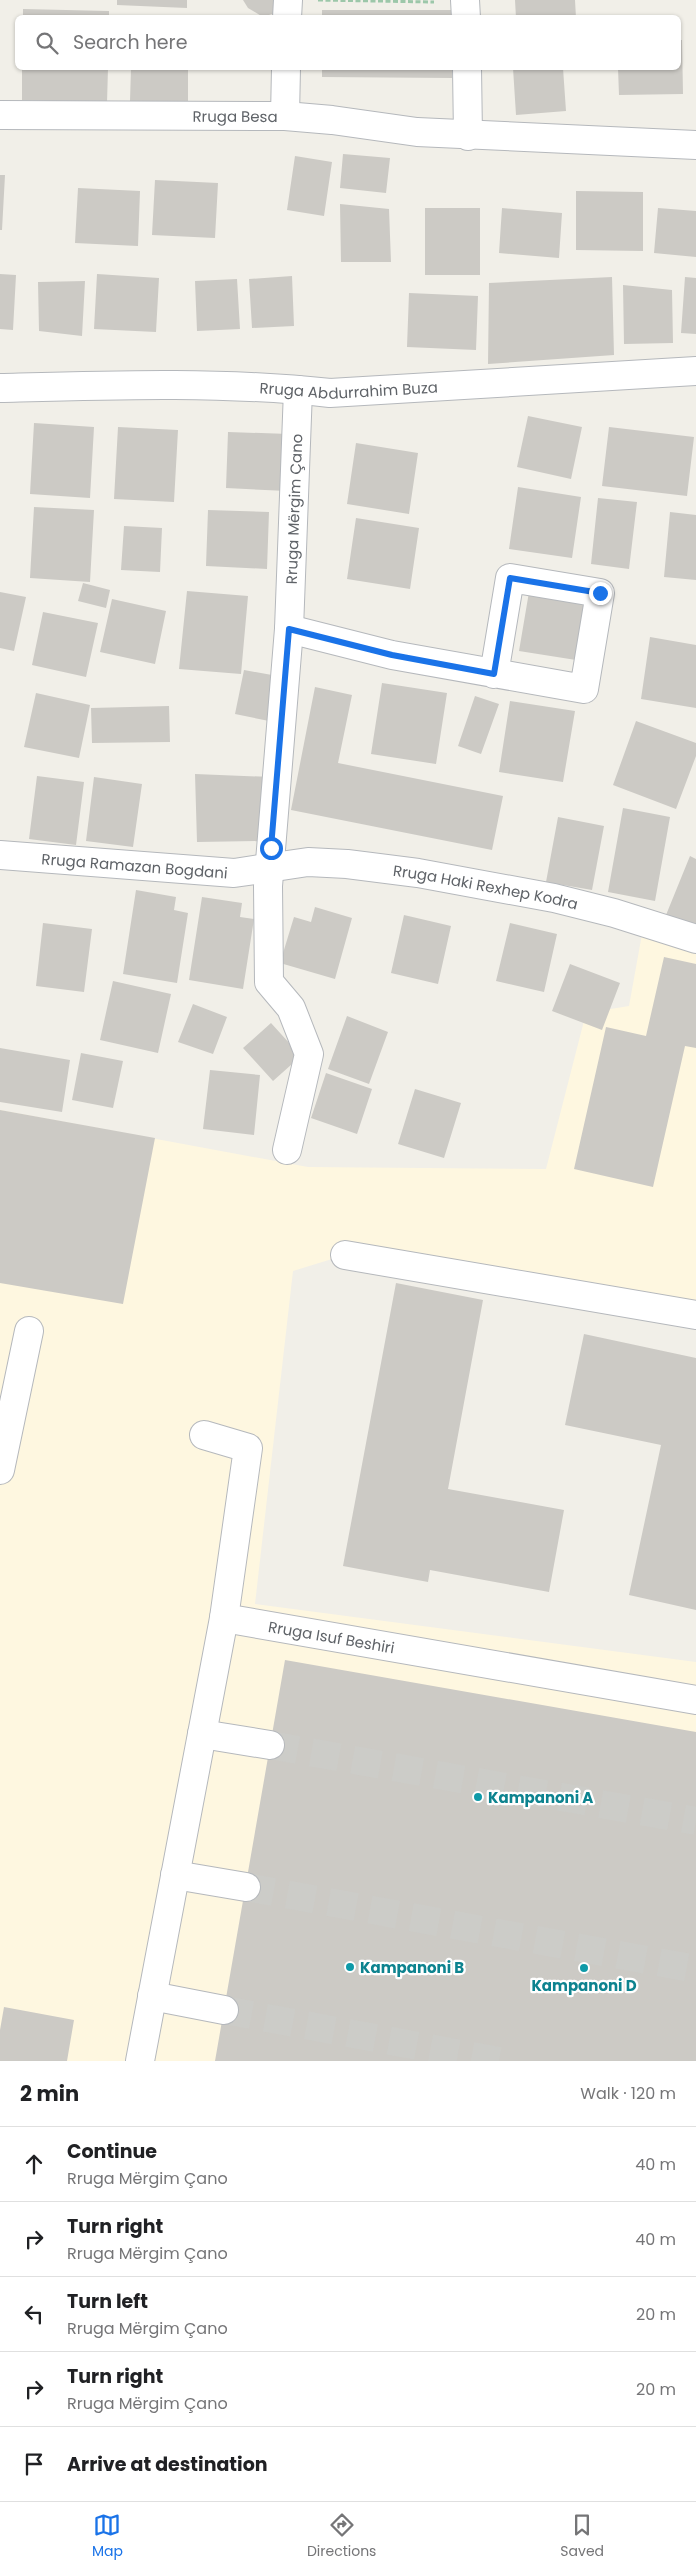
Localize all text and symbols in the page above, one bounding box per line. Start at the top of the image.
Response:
search box [15,15,681,70]
icon: search [33,29,61,57]
text: Search here [73,29,187,56]
street label: Rruga Besa [192,105,278,126]
street label: Rruga Abdurrahim Buza [259,376,438,404]
street label: Rruga Mërgim Çano [280,433,307,585]
route end [589,582,612,605]
route start [260,837,283,860]
street label: Rruga Ramazan Bogdani [41,848,228,883]
street label: Rruga Haki Rexhep Kodra [392,859,580,914]
street label: Rruga Isuf Beshiri [267,1615,396,1658]
place label: Kampanoni A [488,1787,593,1808]
marker: Kampanoni A [472,1791,484,1803]
place label: Kampanoni B [360,1957,464,1978]
marker: Kampanoni B [344,1961,356,1973]
marker: Kampanoni D [578,1962,590,1974]
place label: Kampanoni D [531,1975,637,1996]
text: 2 min [20,2079,79,2108]
text: Walk · 120 m [580,2082,676,2105]
text: Continue [67,2138,157,2165]
icon: ahead [20,2150,48,2178]
text: 40 m [635,2153,676,2176]
text: Rruga Mërgim Çano [67,2167,228,2190]
text: Turn right [67,2213,163,2240]
icon: right [20,2225,48,2253]
text: 40 m [635,2228,676,2251]
text: Rruga Mërgim Çano [67,2242,228,2265]
text: Turn left [67,2288,148,2315]
icon: left [20,2300,48,2328]
text: 20 m [636,2303,676,2326]
text: Rruga Mërgim Çano [67,2317,228,2340]
text: Turn right [67,2363,163,2390]
icon: right [20,2375,48,2403]
text: 20 m [636,2378,676,2401]
text: Rruga Mërgim Çano [67,2392,228,2415]
icon: arrive [20,2450,48,2478]
text: Arrive at destination [67,2451,268,2478]
tab: Map [92,2511,123,2562]
tab: Directions [307,2511,376,2562]
tab: Saved [560,2511,604,2562]

